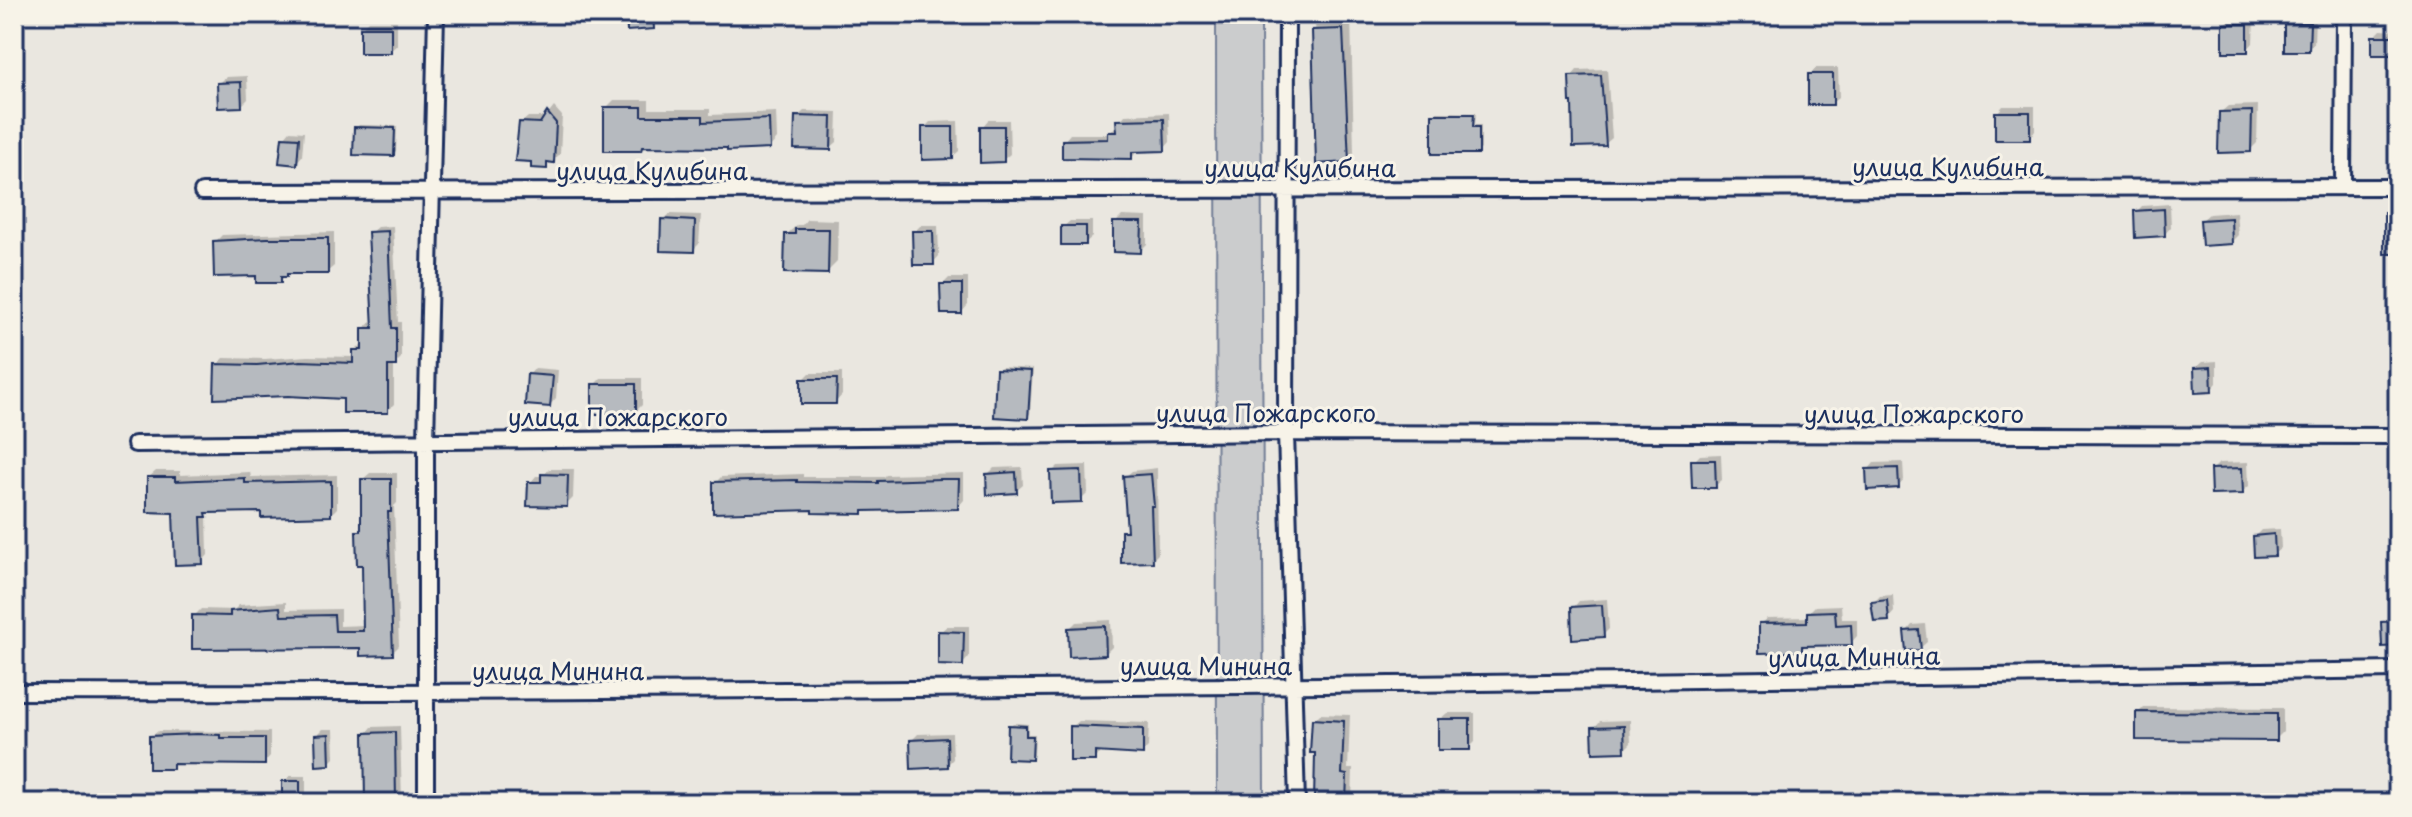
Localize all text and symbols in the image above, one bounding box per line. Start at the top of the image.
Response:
street label: улица Кулибина [1852,148,2044,184]
street label: улица Кулибина [1204,149,1396,185]
street label: улица Кулибина [556,152,748,188]
street label: улица Пожарского [1156,394,1376,430]
street label: улица Пожарского [1804,395,2024,431]
street label: улица Пожарского [508,398,728,434]
street label: улица Минина [1767,636,1941,676]
street label: улица Минина [1120,647,1292,683]
street label: улица Минина [472,652,644,688]

